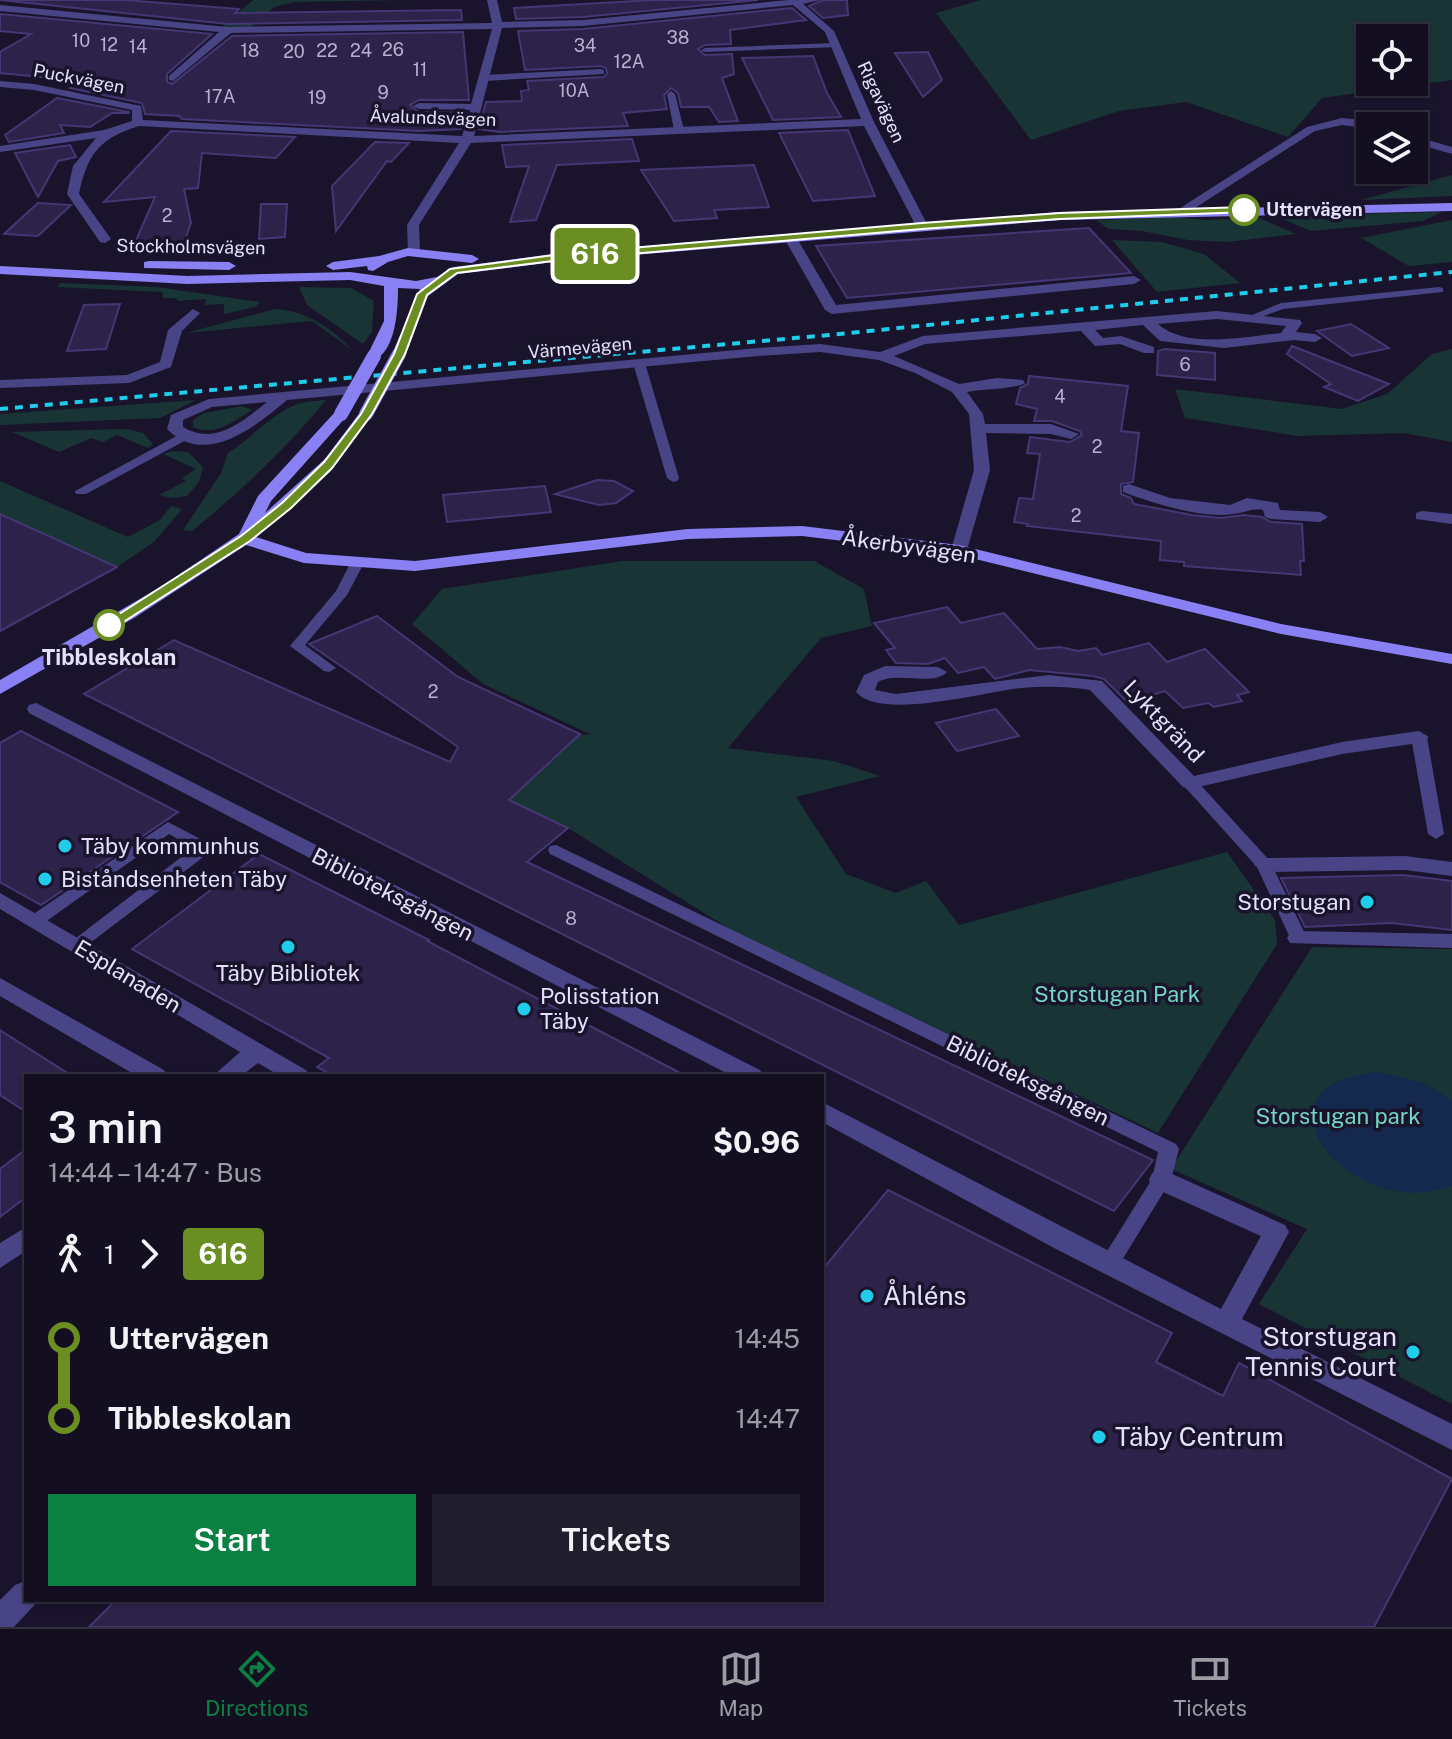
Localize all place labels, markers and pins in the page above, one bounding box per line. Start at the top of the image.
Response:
marker: Uttervägen [1229,195,1259,225]
place label: Uttervägen [1266,199,1363,220]
marker: Tibbleskolan [94,610,124,640]
place label: Tibbleskolan [42,644,176,670]
place label: Täby kommunhus [81,833,259,859]
marker: Täby kommunhus [56,837,74,855]
place label: Biståndsenheten Täby [61,866,287,892]
marker: Biståndsenheten Täby [36,870,54,888]
place label: Storstugan [1237,889,1351,915]
marker: Storstugan [1358,893,1376,911]
marker: Täby Bibliotek [279,938,297,956]
place label: Täby Bibliotek [216,960,360,986]
place label: Polisstation Täby [540,983,660,1034]
marker: Polisstation Täby [515,1000,533,1018]
place label: Åhléns [883,1278,966,1311]
marker: Åhléns [858,1287,876,1305]
place label: Storstugan Tennis Court [1245,1321,1397,1382]
marker: Storstugan Tennis Court [1404,1343,1422,1361]
place label: Täby Centrum [1115,1421,1284,1452]
marker: Täby Centrum [1090,1428,1108,1446]

